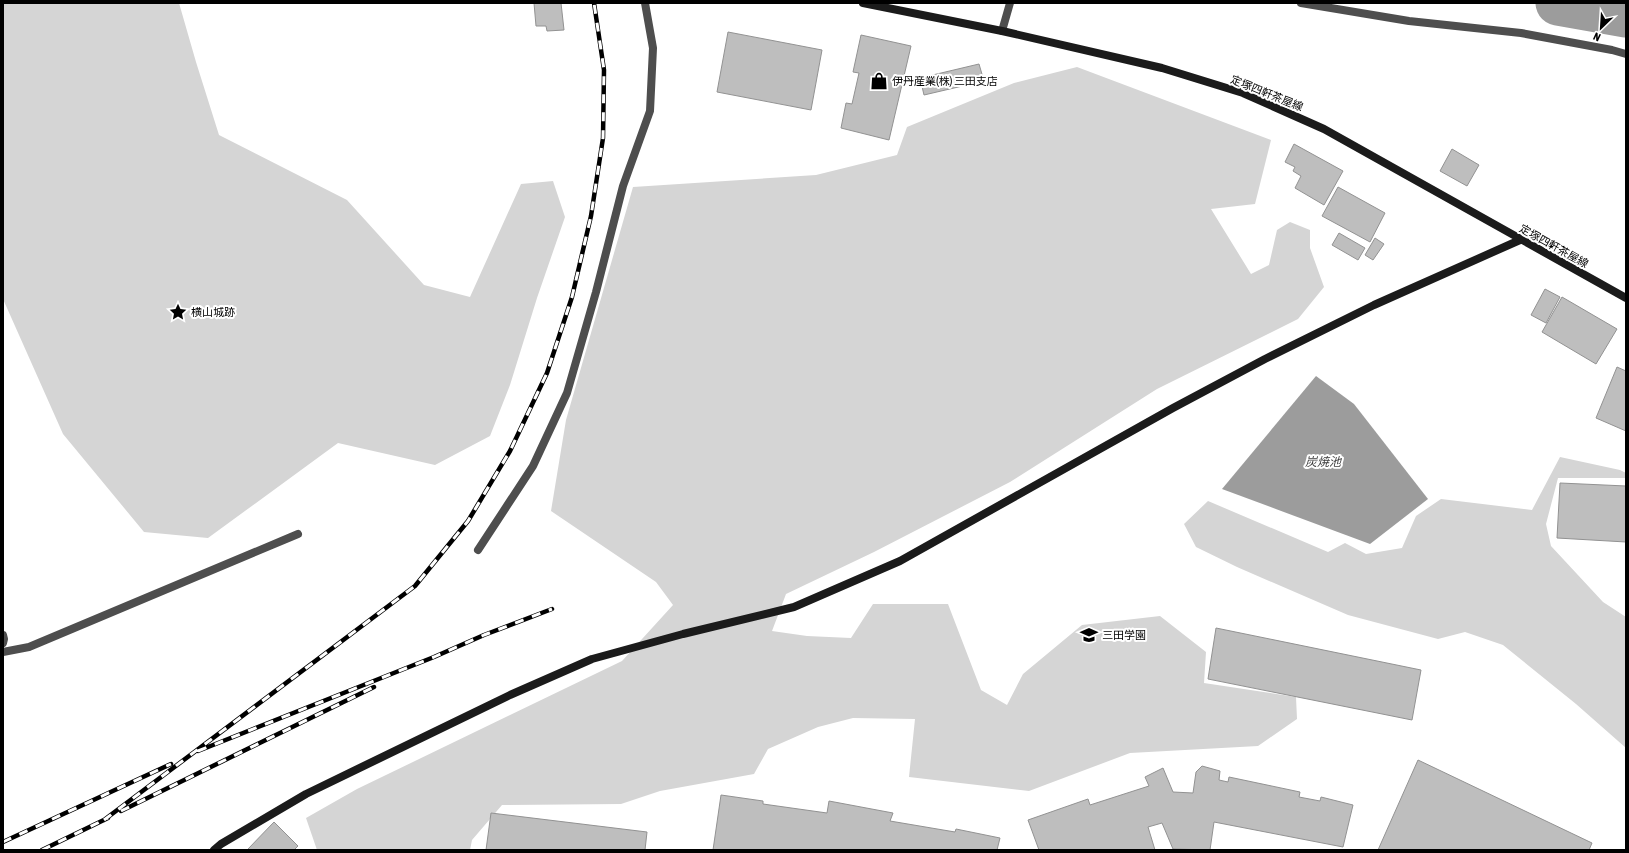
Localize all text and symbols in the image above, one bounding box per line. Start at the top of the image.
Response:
north arrow [1581,8,1621,48]
text: N [1591,30,1602,44]
shop icon: 伊丹産業(株) 三田支店 [869,71,889,91]
street label: 定塚四軒茶屋線 [1229,73,1305,113]
place label: 伊丹産業(株) 三田支店 [892,75,998,87]
street label: 定塚四軒茶屋線 [1517,222,1591,270]
place icon: 横山城跡 [168,302,188,322]
place label: 横山城跡 [191,306,235,318]
water label: 炭焼池 [1305,455,1342,469]
school or university icon: 三田学園 [1079,625,1099,645]
place label: 三田学園 [1102,629,1146,641]

